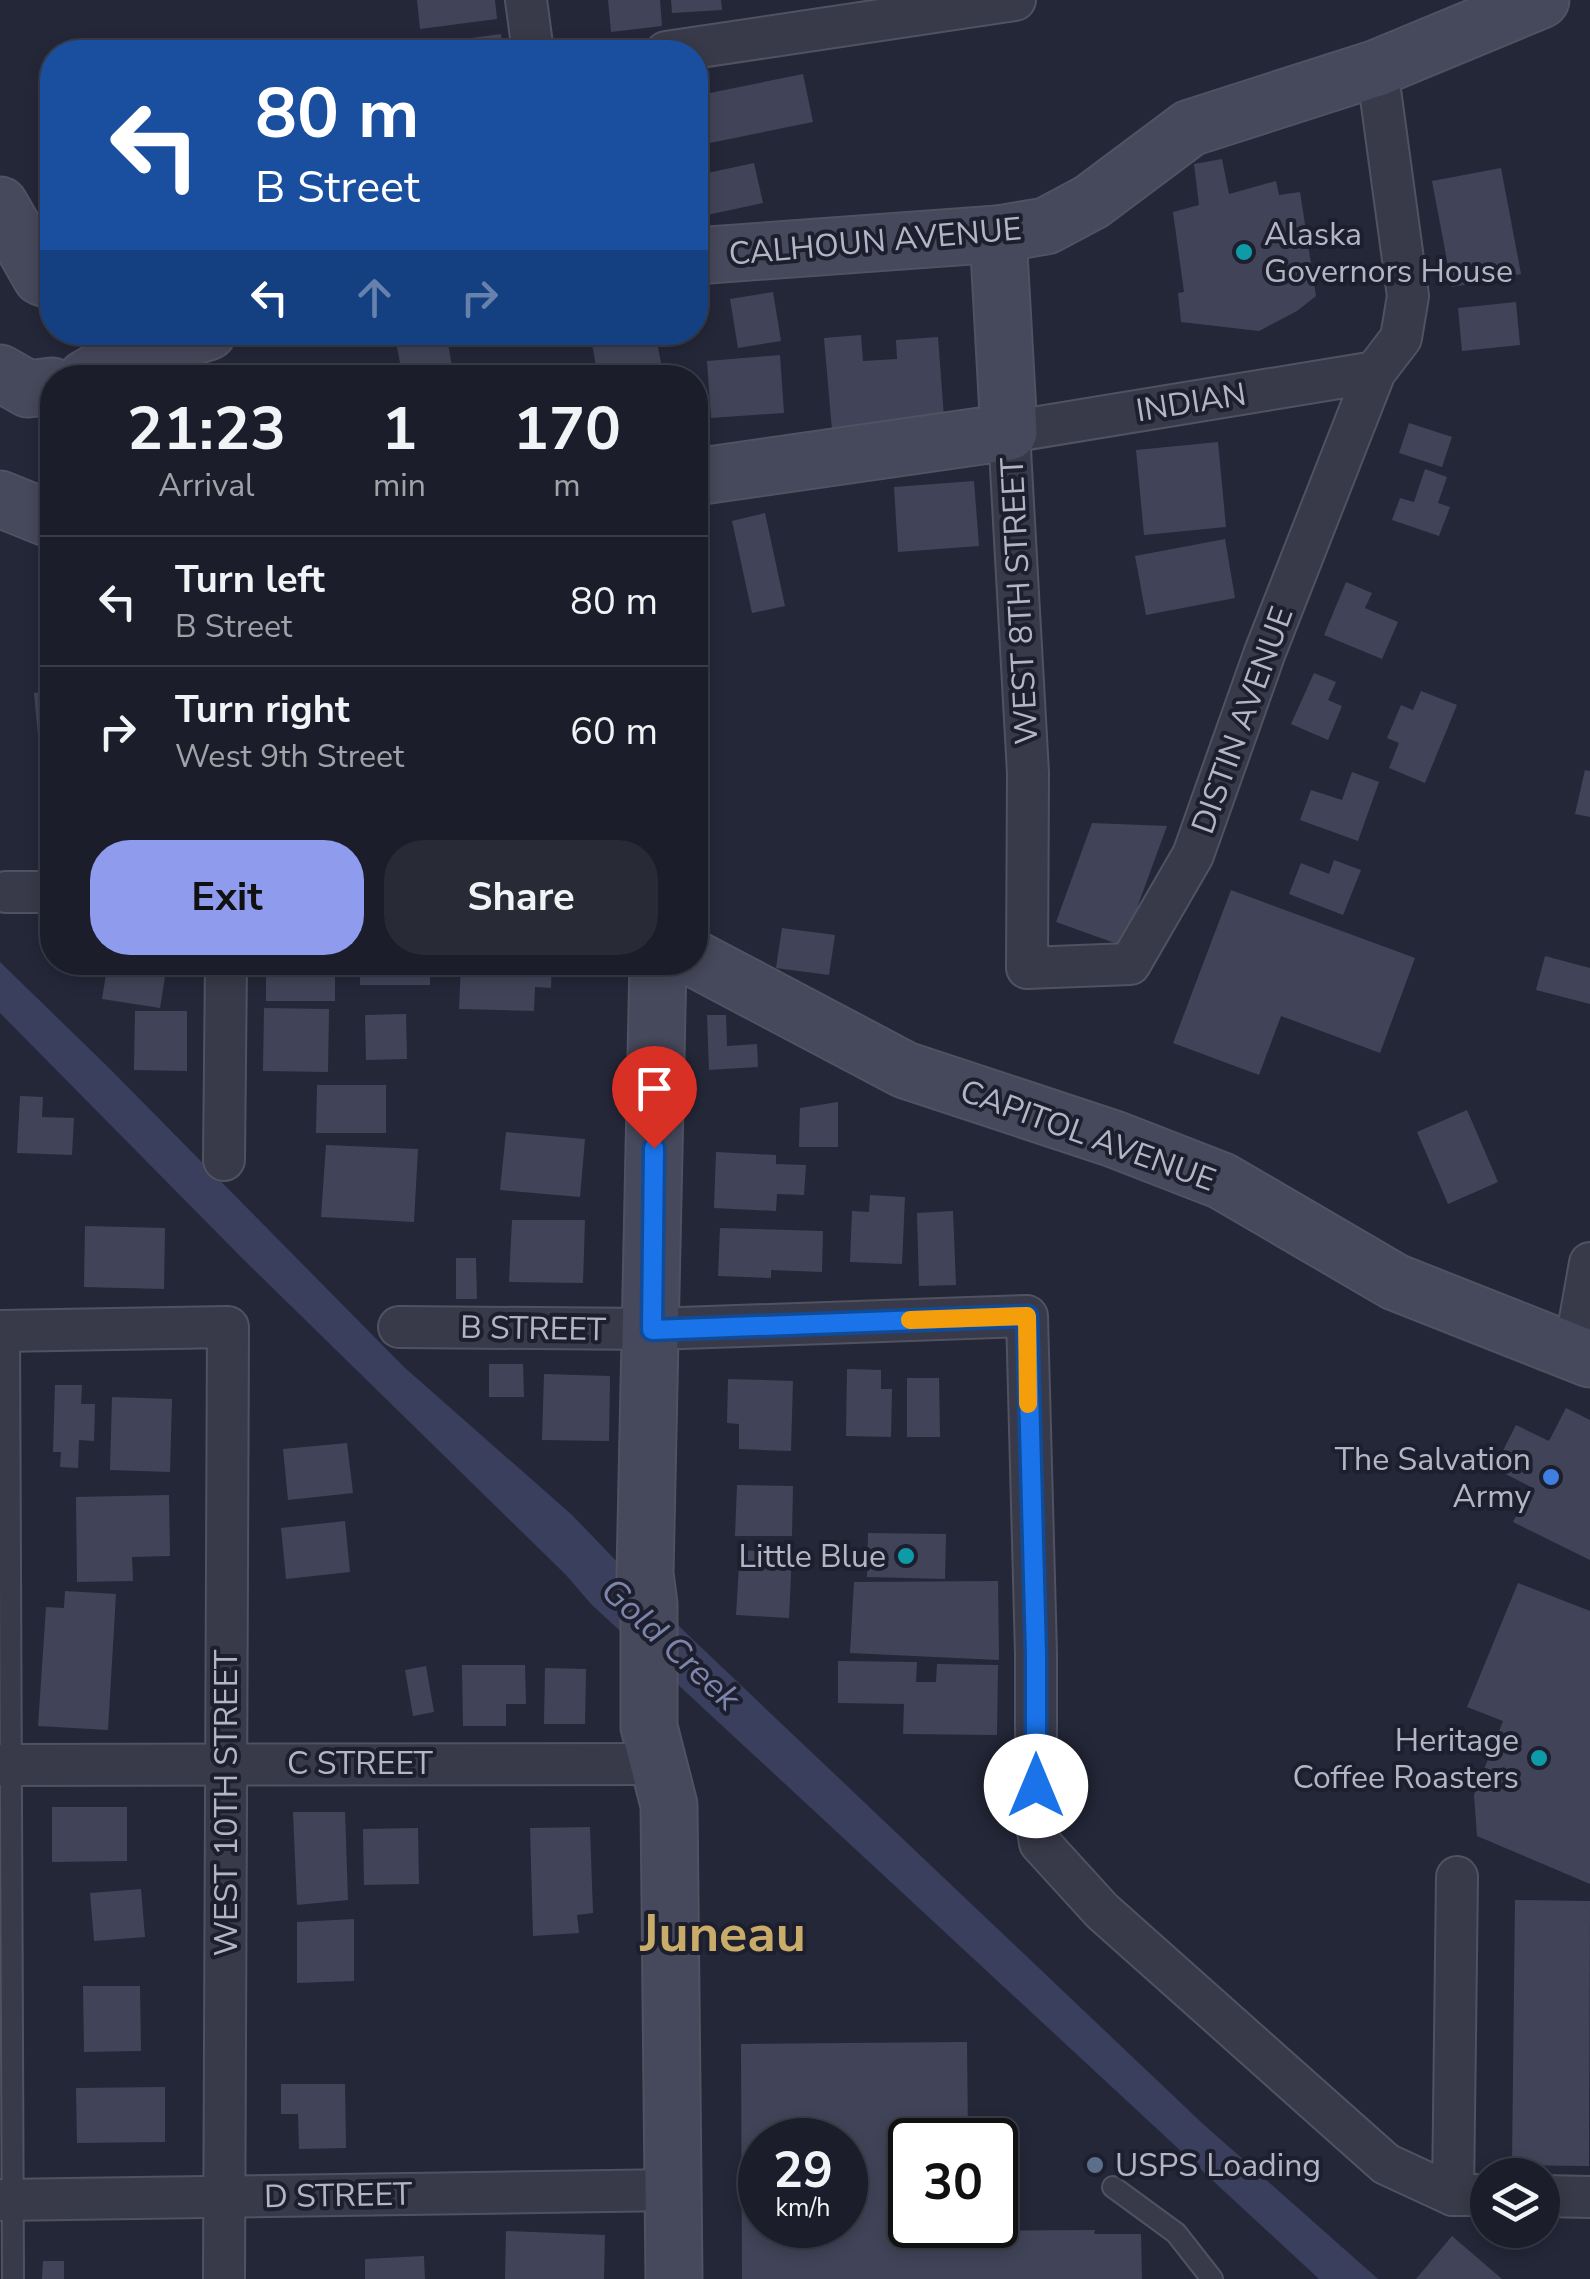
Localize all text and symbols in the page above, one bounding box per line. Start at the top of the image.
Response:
text: 80 m [255,66,419,162]
icon: left [90,80,220,210]
text: B Street [255,157,420,218]
street label: CALHOUN AVENUE [727,207,1023,276]
place label: Alaska Governors House [1264,213,1513,293]
marker: Alaska Governors House [1233,241,1255,263]
icon: left [242,270,297,325]
icon: ahead [347,270,402,325]
icon: right [452,270,507,325]
street label: INDIAN [1133,373,1249,432]
text: 21:23 [127,388,286,470]
text: 1 [381,388,417,470]
text: 170 [513,388,621,470]
street label: WEST 8TH STREET [990,456,1048,746]
text: Arrival [158,464,255,507]
text: min [373,464,426,507]
text: m [553,464,581,507]
text: Turn left [175,554,325,605]
icon: left [90,574,145,629]
text: 80 m [570,576,658,627]
street label: DISTIN AVENUE [1181,601,1303,840]
text: B Street [175,605,292,648]
text: Turn right [175,684,350,735]
icon: right [90,704,145,759]
text: 60 m [570,706,658,757]
text: West 9th Street [175,735,404,778]
button: Exit [90,840,364,955]
button: Share [384,840,658,955]
pin [612,1046,697,1149]
icon: arrive [627,1061,682,1116]
street label: CAPITOL AVENUE [954,1069,1221,1202]
street label: B STREET [460,1306,607,1351]
place label: The Salvation Army [1335,1438,1532,1518]
marker: The Salvation Army [1540,1466,1562,1488]
place label: Little Blue [739,1535,886,1578]
marker: Little Blue [895,1545,917,1567]
water label: Gold Creek [591,1567,752,1722]
street label: WEST 10TH STREET [205,1649,248,1956]
place label: Heritage Coffee Roasters [1293,1719,1519,1799]
position arrow [984,1734,1088,1838]
street label: C STREET [287,1742,434,1785]
marker: Heritage Coffee Roasters [1528,1747,1550,1769]
district label: Juneau [639,1898,806,1969]
speed limit sign: 30 [888,2118,1018,2248]
text: 29 [773,2136,833,2205]
place label: USPS Loading [1115,2144,1321,2187]
marker: USPS Loading [1084,2154,1106,2176]
map controls [1470,2158,1560,2248]
button: layers [1470,2158,1560,2248]
street label: D STREET [264,2173,413,2218]
text: km/h [775,2191,831,2225]

